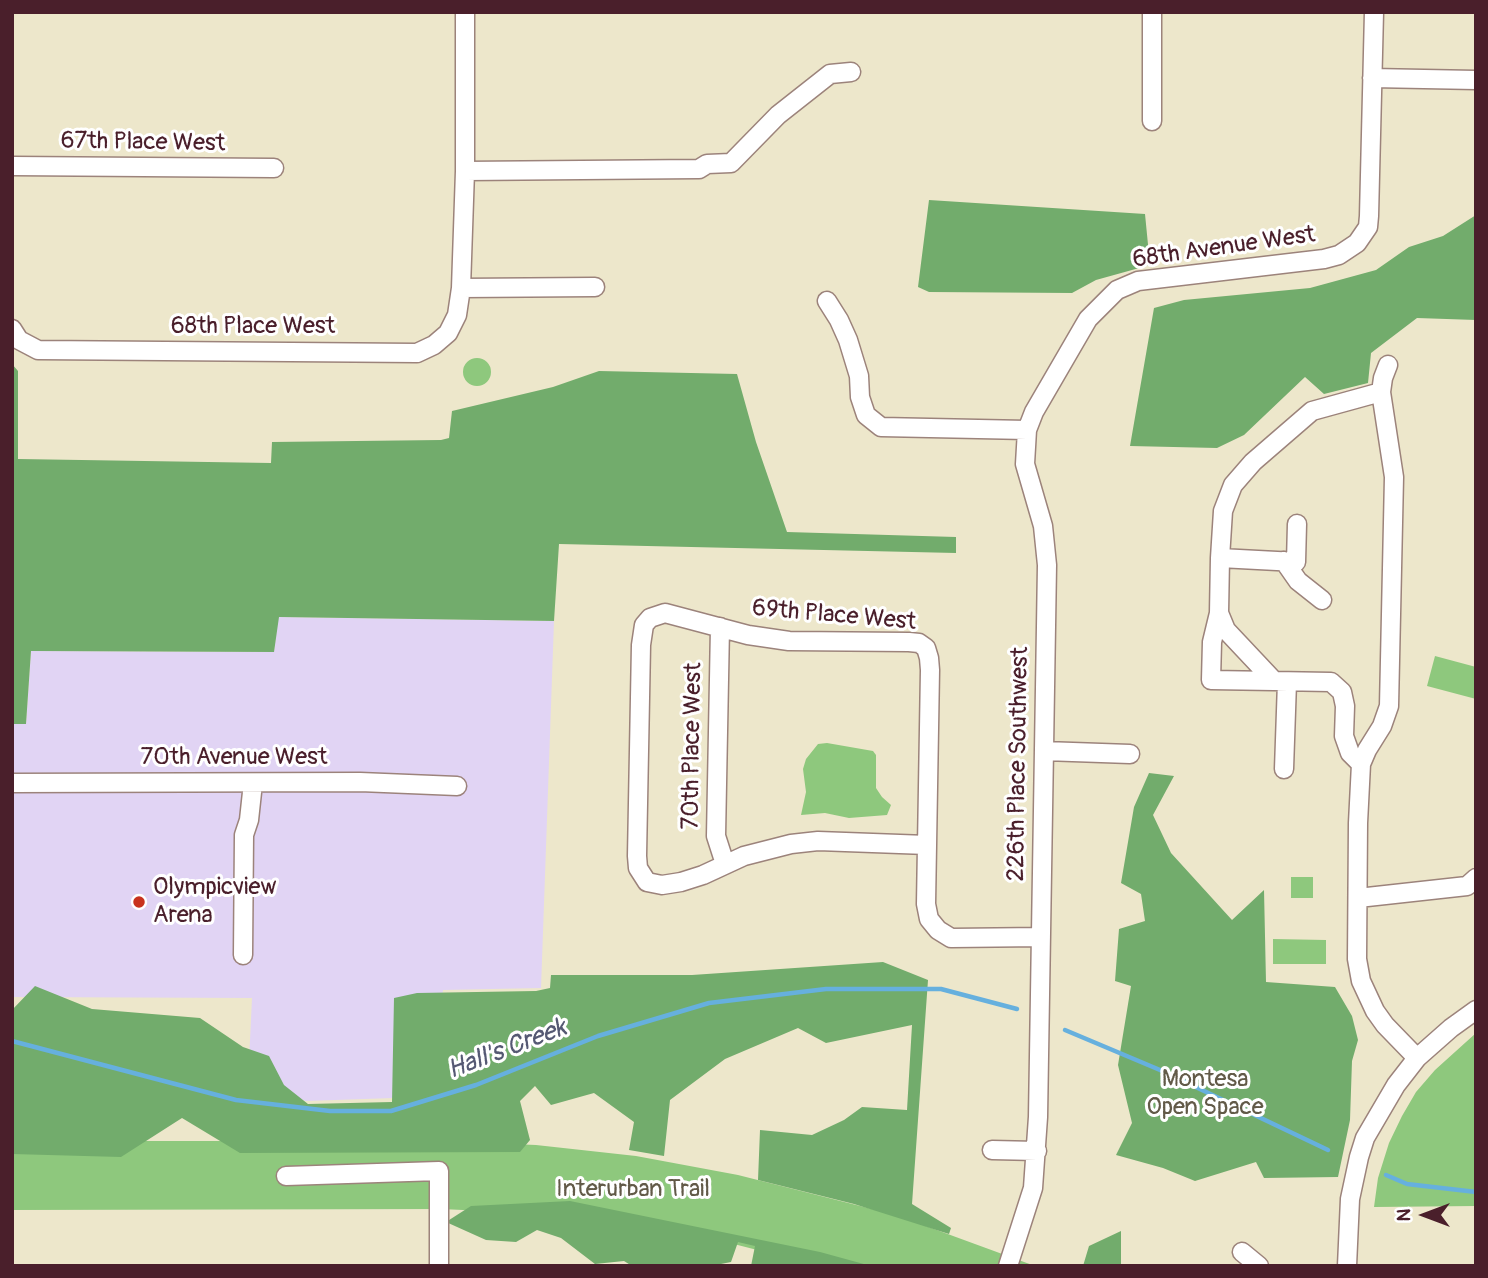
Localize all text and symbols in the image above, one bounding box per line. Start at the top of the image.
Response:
street label: 67th Place West [60,127,226,159]
street label: 68th Avenue West [1131,221,1317,275]
street label: 68th Place West [171,313,335,341]
street label: 69th Place West [751,594,917,638]
street label: 226th Place Southwest [1003,646,1035,882]
street label: 70th Place West [677,662,709,830]
street label: 70th Avenue West [141,744,327,772]
place label: Olympicview Arena [153,874,276,930]
marker: Olympicview Arena [131,894,147,910]
water label: Hall's Creek [443,1013,571,1087]
park label: Montesa Open Space [1146,1066,1264,1122]
park label: Interurban Trail [556,1176,710,1204]
north arrow [1390,1180,1460,1250]
text: N [1392,1209,1416,1221]

